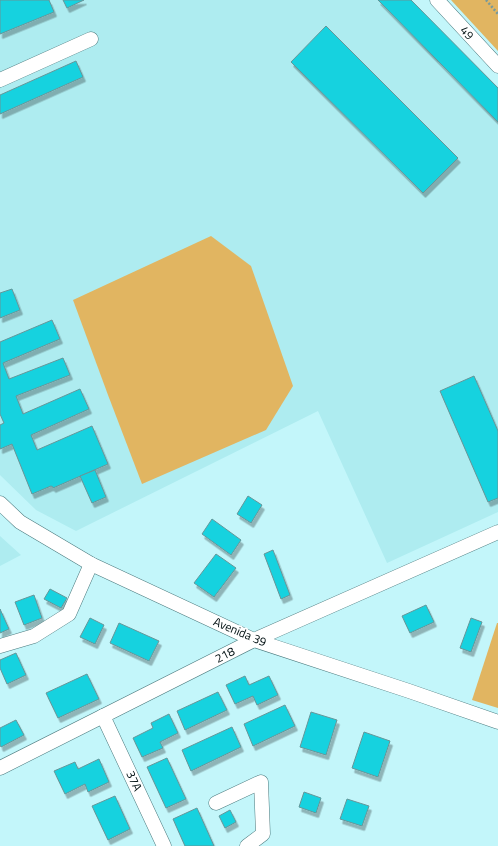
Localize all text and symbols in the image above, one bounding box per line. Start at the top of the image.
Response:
street label: 49 [456,21,479,44]
street label: Avenida 39 [211,612,270,651]
street label: 218 [211,641,238,668]
street label: 37A [121,767,147,794]

